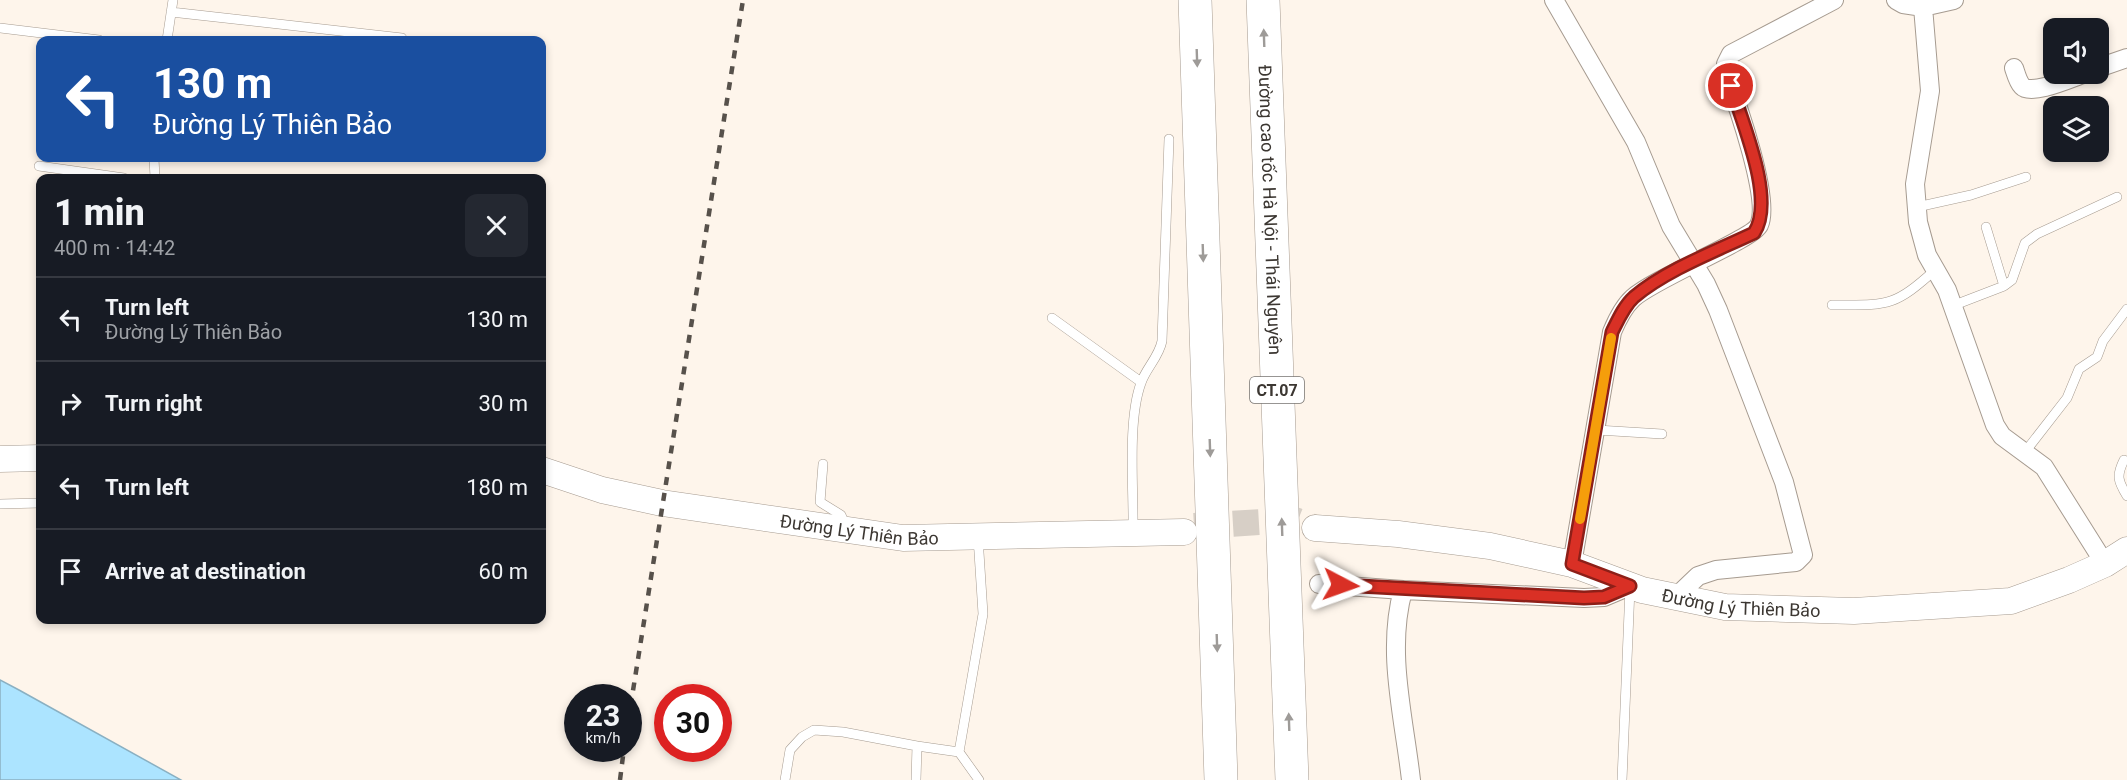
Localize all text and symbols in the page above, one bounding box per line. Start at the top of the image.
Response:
map controls [2043,18,2109,162]
button: sound [2043,18,2109,84]
one-way arrow [1259,29,1269,48]
one-way arrow [1192,49,1201,68]
text: 130 m [153,59,272,108]
icon: left [54,60,132,138]
pin [1705,60,1756,111]
street label: Đường cao tốc Hà Nội - Thái Nguyên [1255,64,1287,355]
icon: arrive [1714,69,1747,102]
button: layers [2043,96,2109,162]
text: Đường Lý Thiên Bảo [153,109,392,141]
text: 1 min [54,192,145,234]
button: close [465,194,528,257]
text: 400 m · 14:42 [54,236,175,260]
one-way arrow [1199,244,1208,263]
text: Turn left [105,295,189,320]
icon: left [54,303,87,336]
text: 130 m [466,307,528,332]
text: Đường Lý Thiên Bảo [105,320,282,344]
road number: CT.07 [1250,377,1304,403]
icon: right [54,387,87,420]
text: Turn right [105,391,202,416]
text: 30 m [479,391,528,416]
one-way arrow [1205,439,1215,458]
icon: left [54,471,87,504]
text: Turn left [105,475,189,500]
text: 180 m [466,475,528,500]
street label: Đường Lý Thiên Bảo [779,510,939,549]
one-way arrow [1278,517,1287,536]
position arrow [1309,553,1373,617]
icon: arrive [54,555,87,588]
text: Arrive at destination [105,559,306,584]
text: 60 m [479,559,528,584]
street label: Đường Lý Thiên Bảo [1660,584,1821,620]
one-way arrow [1212,634,1221,653]
speed limit sign: 30 [654,684,732,762]
text: 23 [586,698,620,733]
one-way arrow [1285,712,1294,731]
text: km/h [585,729,621,747]

